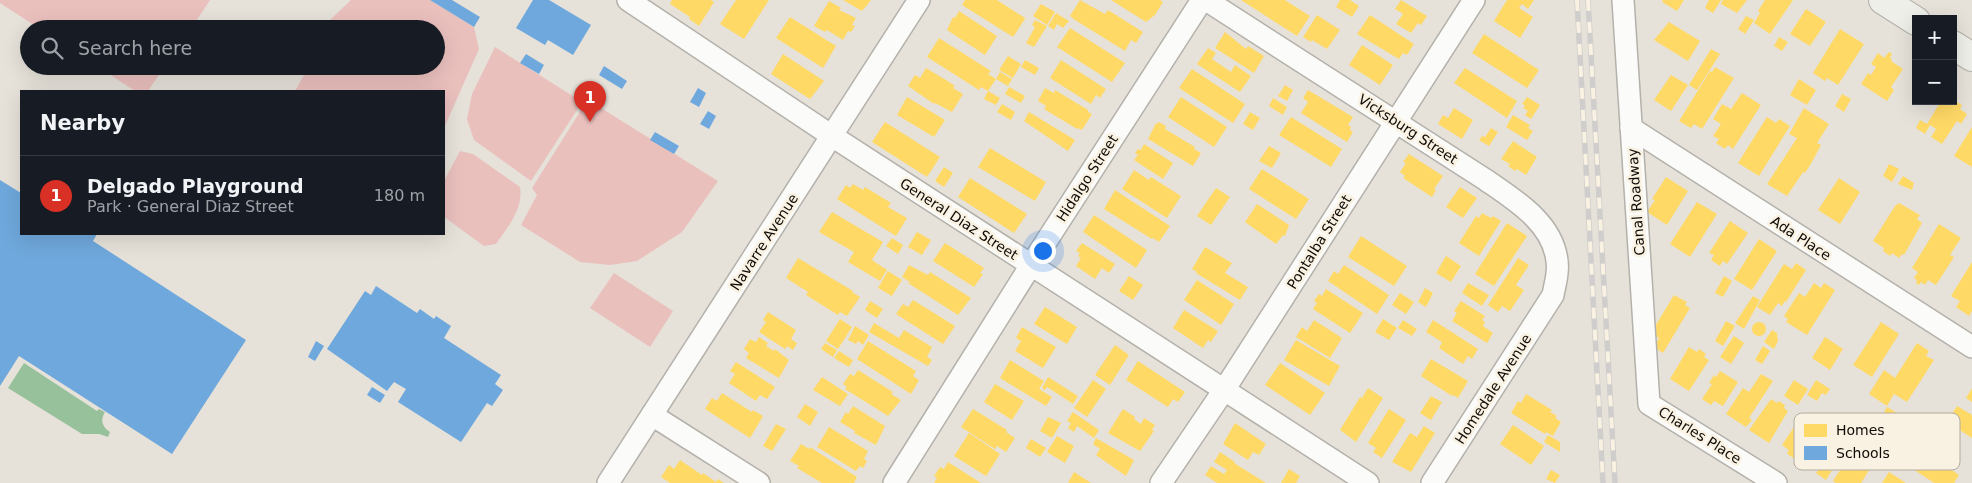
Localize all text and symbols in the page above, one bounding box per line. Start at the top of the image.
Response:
map controls [1912,15,1957,105]
button: + [1912,15,1957,60]
search box [20,20,445,75]
icon: search [38,34,66,62]
text: Search here [78,37,192,59]
button: − [1912,60,1957,105]
pin: 1 [574,81,606,122]
street label: Vicksburg Street [1355,91,1461,167]
text: Nearby [40,111,125,135]
street label: Hidalgo Street [1053,131,1121,224]
street label: Canal Roadway [1624,148,1648,256]
text: Delgado Playground [87,175,304,197]
street label: General Diaz Street [897,175,1021,263]
text: 1 [50,186,62,205]
text: 180 m [374,186,425,205]
street label: Navarre Avenue [727,191,801,293]
street label: Pontalba Street [1284,192,1355,292]
text: Park · General Diaz Street [87,197,294,216]
street label: Ada Place [1768,213,1834,263]
your location [1030,238,1056,264]
street label: Homedale Avenue [1451,331,1535,447]
street label: Charles Place [1656,403,1744,467]
legend [1794,413,1960,470]
text: Homes [1836,422,1885,438]
text: Schools [1836,445,1890,461]

